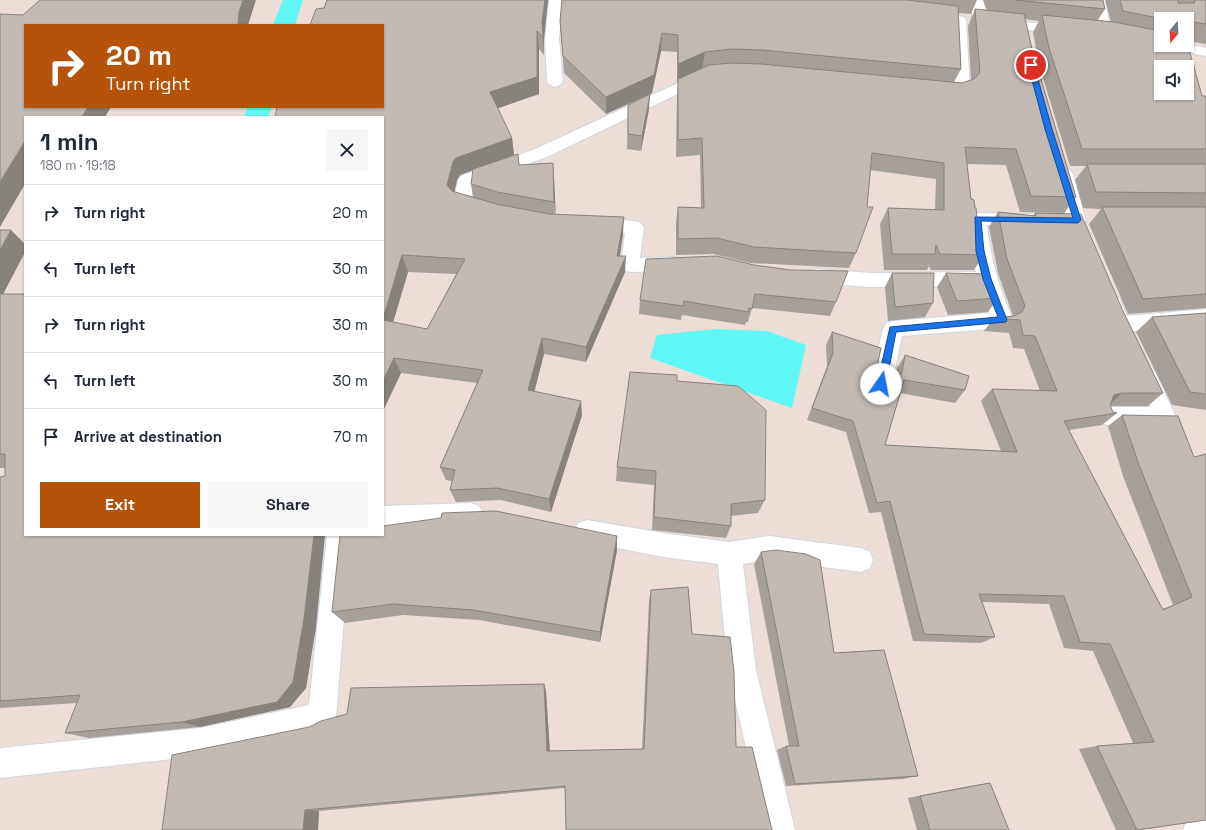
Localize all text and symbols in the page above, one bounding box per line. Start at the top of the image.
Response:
north arrow [1154,12,1194,52]
map controls [1154,12,1194,100]
text: 20 m [106,37,172,73]
icon: right [40,40,92,92]
pin [1014,48,1048,82]
icon: arrive [1020,54,1042,76]
button: sound [1154,60,1194,100]
text: Turn right [106,72,190,95]
text: 1 min [40,126,99,157]
button: close [326,129,368,171]
text: 180 m · 19:18 [40,157,116,174]
icon: right [40,202,62,224]
text: Turn right [74,203,145,222]
text: 20 m [333,203,368,222]
icon: left [40,258,62,280]
text: Turn left [74,259,136,278]
text: 30 m [333,259,368,278]
icon: right [40,314,62,336]
text: Turn right [74,315,145,334]
text: 30 m [333,315,368,334]
position arrow [860,363,902,405]
icon: left [40,370,62,392]
text: Turn left [74,371,136,390]
text: 30 m [333,371,368,390]
icon: arrive [40,426,62,448]
text: Arrive at destination [74,427,222,446]
text: 70 m [333,427,368,446]
button: Exit [40,482,200,528]
button: Share [208,482,368,528]

